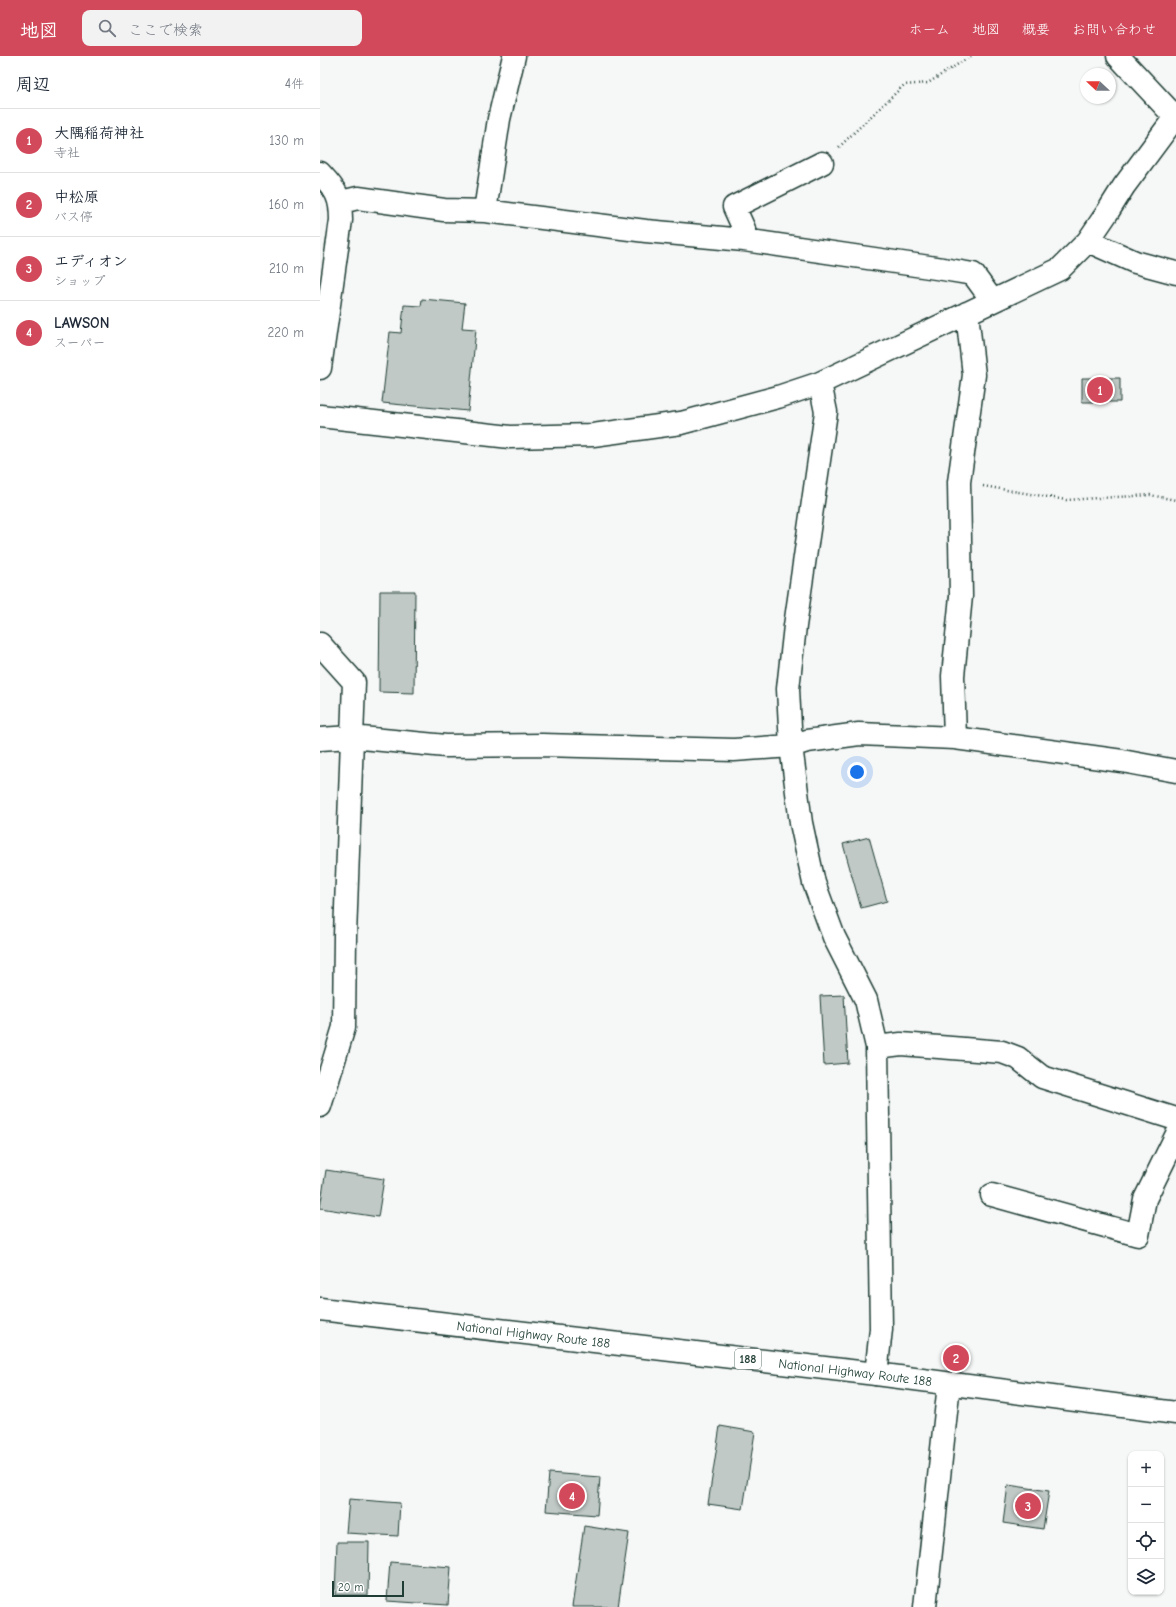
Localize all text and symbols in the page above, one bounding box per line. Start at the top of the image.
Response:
search box [82,10,362,46]
icon: search [96,17,118,39]
text: 地図 [20,20,58,42]
text: ここで検索 [128,21,203,39]
text: ホーム [909,21,950,38]
text: 地図 [972,21,1000,38]
text: 概要 [1022,21,1050,38]
text: お問い合わせ [1072,21,1156,38]
north arrow [1080,68,1116,104]
text: 周辺 [16,75,50,94]
text: 4件 [285,76,304,91]
text: 大隅稲荷神社 [54,124,144,142]
text: 1 [26,133,32,148]
text: 130 m [269,133,304,148]
text: 寺社 [54,145,80,160]
text: 中松原 [54,188,99,206]
text: 2 [26,197,32,212]
text: 160 m [269,197,304,212]
text: バス停 [54,209,93,224]
text: エディオン [54,252,128,270]
text: 3 [26,261,32,276]
text: 210 m [269,261,304,276]
text: ショップ [54,273,105,288]
text: LAWSON [54,314,109,332]
text: 4 [26,325,32,340]
text: 220 m [267,325,304,340]
text: スーパー [54,335,105,350]
pin: 1 [1087,375,1113,405]
your location [847,762,867,782]
street label: National Highway Route 188 [456,1318,611,1351]
pin: 2 [943,1343,969,1373]
road number: 188 [735,1349,761,1369]
street label: National Highway Route 188 [778,1356,933,1389]
map controls [1128,1451,1164,1595]
button: + [1128,1451,1164,1487]
pin: 4 [559,1481,585,1511]
button: − [1128,1487,1164,1523]
pin: 3 [1015,1491,1041,1521]
button: locate [1128,1523,1164,1559]
button: layers [1128,1559,1164,1595]
scale bar [332,1579,404,1598]
text: 20 m [338,1581,363,1594]

